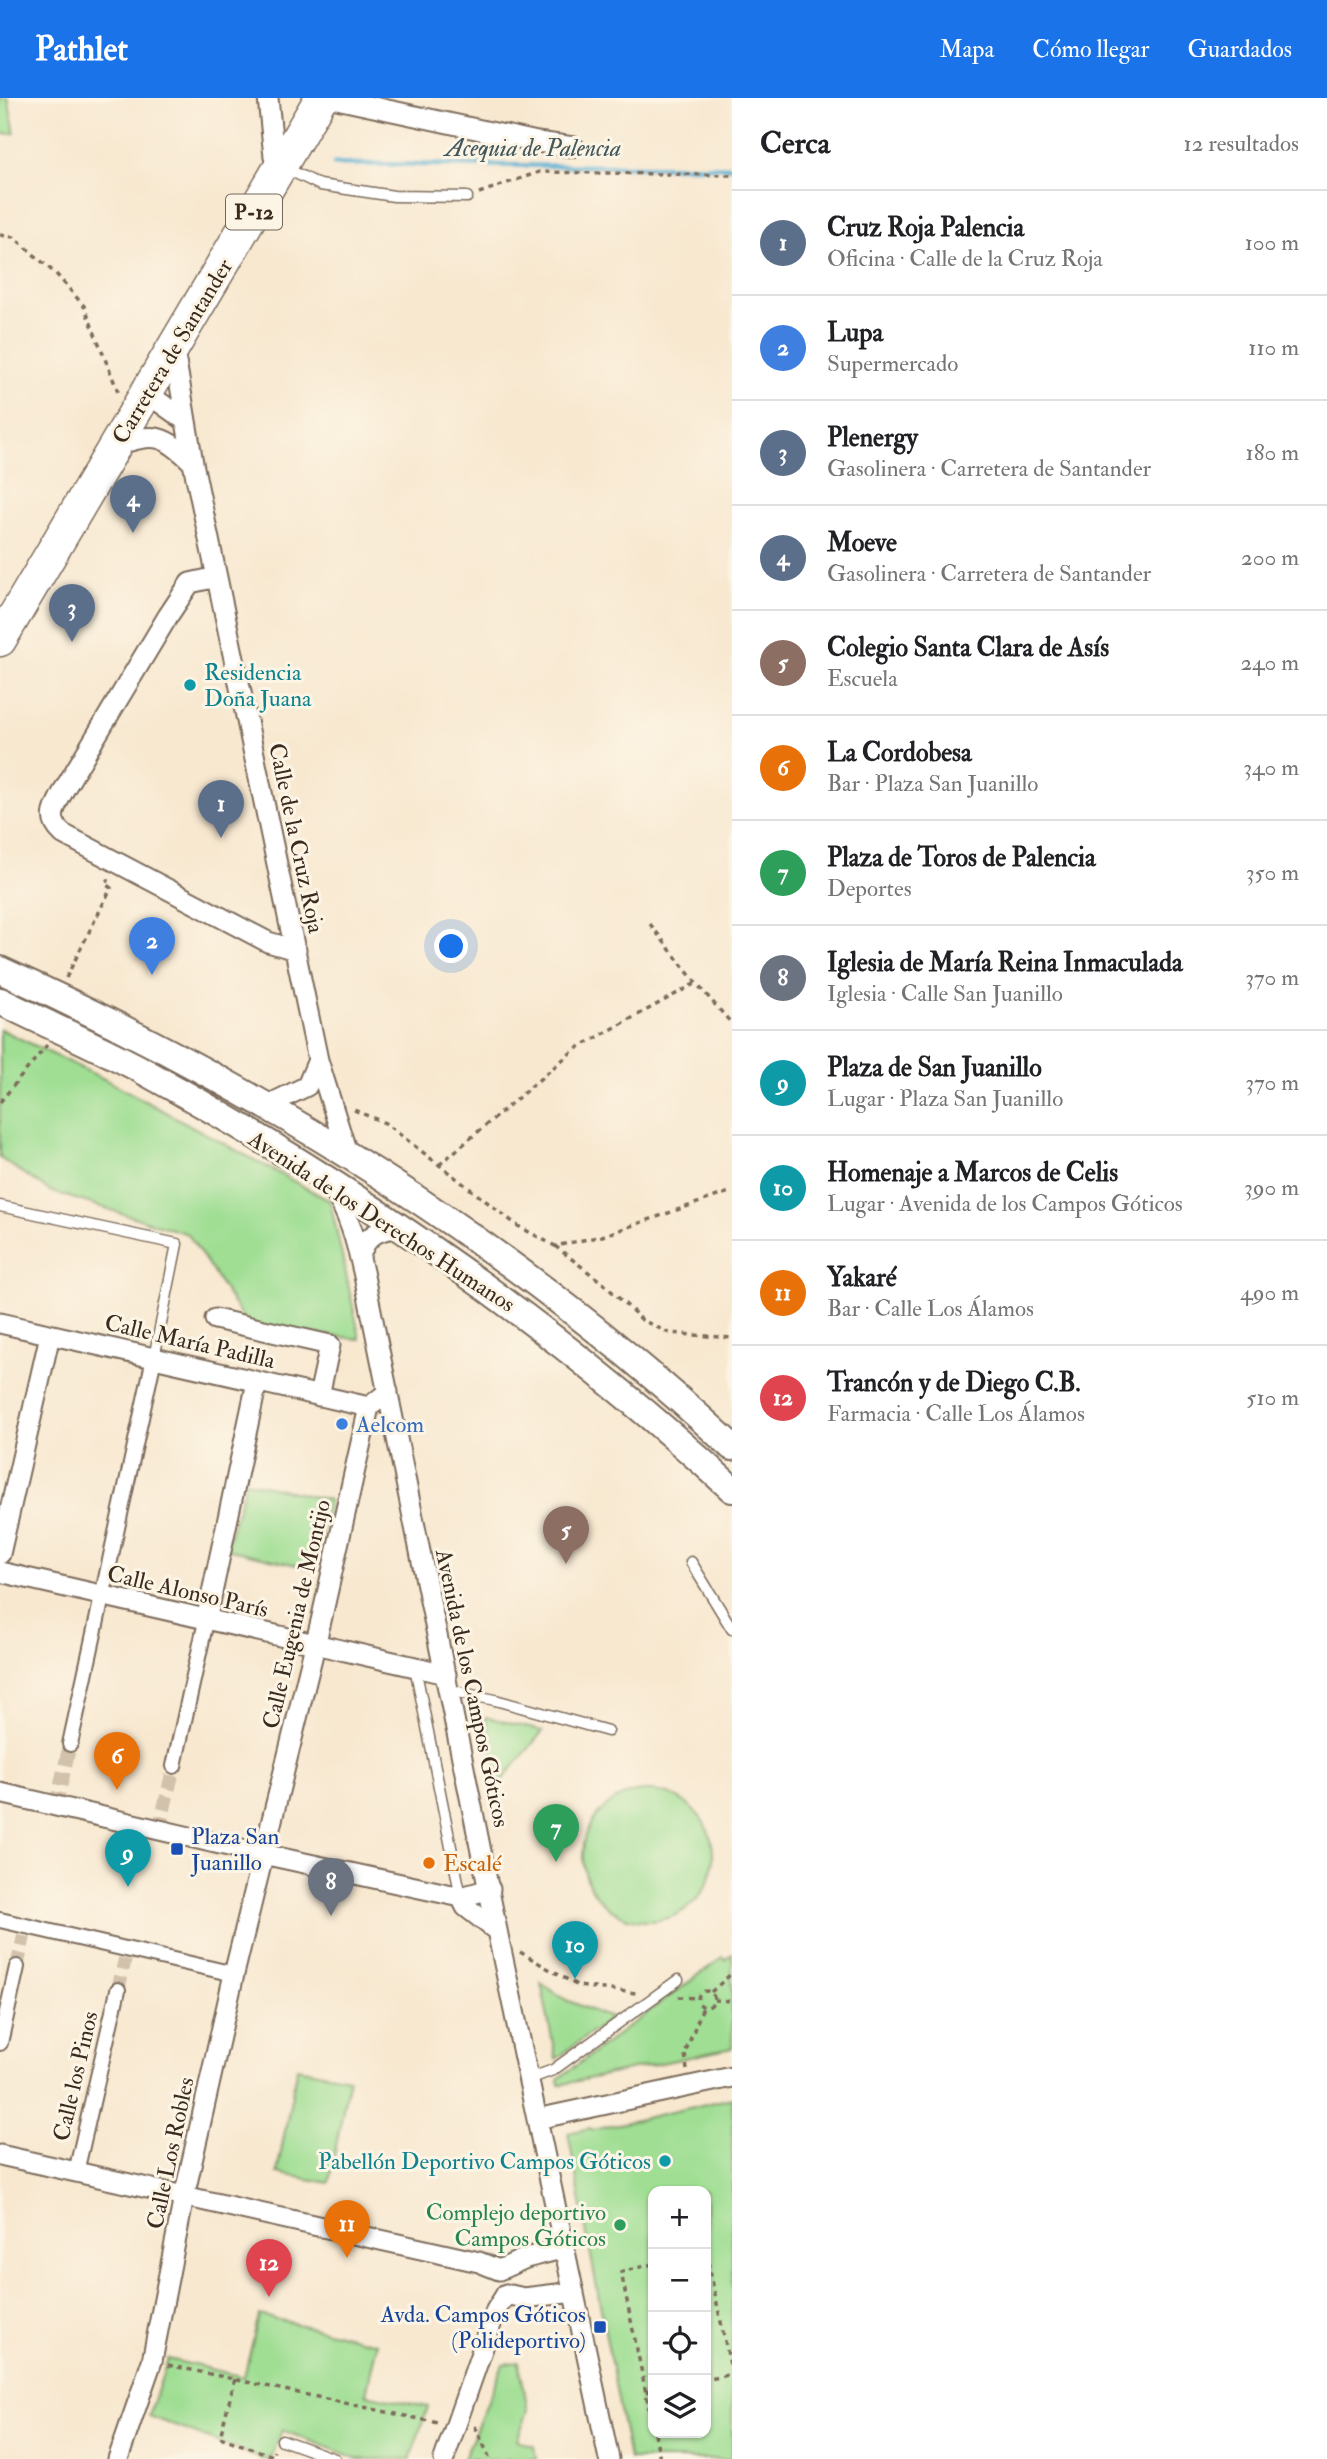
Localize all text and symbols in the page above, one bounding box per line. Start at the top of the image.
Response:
text: Pathlet [35,29,128,70]
text: Mapa [939,34,994,65]
text: Cómo llegar [1032,34,1149,65]
text: Guardados [1187,34,1292,65]
text: Cerca [760,125,830,162]
text: 12 resultados [1183,129,1299,158]
water label: Acequia de Palencia [442,133,621,164]
road number: P-12 [226,194,282,230]
text: Cruz Roja Palencia [827,212,1024,244]
text: 1 [779,228,787,257]
text: 100 m [1245,228,1299,257]
text: Oficina · Calle de la Cruz Roja [827,244,1103,273]
street label: Carretera de Santander [106,253,239,449]
text: Lupa [827,317,883,349]
text: 2 [777,333,789,362]
text: 110 m [1248,333,1299,362]
text: Supermercado [827,349,958,378]
text: Plenergy [827,422,918,454]
text: 3 [779,438,787,467]
text: 180 m [1246,438,1299,467]
text: Gasolinera · Carretera de Santander [827,454,1151,483]
pin: 4 [110,475,156,533]
text: Moeve [827,527,897,559]
text: 4 [777,543,789,572]
text: 200 m [1241,543,1299,572]
text: Gasolinera · Carretera de Santander [827,559,1151,588]
pin: 3 [49,584,95,642]
text: Colegio Santa Clara de Asís [827,632,1109,664]
text: 5 [778,648,788,677]
text: 240 m [1240,648,1299,677]
place label: Residencia Doña Juana [204,658,312,713]
text: Escuela [827,664,898,693]
marker: Residencia Doña Juana [182,677,198,693]
text: La Cordobesa [827,737,972,769]
street label: Calle de la Cruz Roja [262,740,331,936]
text: 6 [777,753,789,782]
text: 340 m [1243,753,1299,782]
text: Bar · Plaza San Juanillo [827,769,1038,798]
pin: 1 [198,780,244,838]
text: Plaza de Toros de Palencia [827,842,1096,874]
text: 7 [778,858,788,887]
text: 350 m [1246,858,1299,887]
text: Deportes [827,874,912,903]
pin: 2 [129,917,175,975]
your location [434,929,468,963]
text: Iglesia de María Reina Inmaculada [827,947,1183,979]
text: 8 [778,963,788,992]
text: 370 m [1245,963,1299,992]
text: Iglesia · Calle San Juanillo [827,979,1063,1008]
text: Plaza de San Juanillo [827,1052,1042,1084]
text: 9 [777,1068,789,1097]
text: 370 m [1245,1068,1299,1097]
text: Lugar · Plaza San Juanillo [827,1084,1063,1113]
street label: Avenida de los Derechos Humanos [242,1124,521,1319]
text: Homenaje a Marcos de Celis [827,1157,1118,1189]
text: 10 [773,1173,793,1202]
text: 390 m [1244,1173,1299,1202]
text: Lugar · Avenida de los Campos Góticos [827,1189,1183,1218]
text: Yakaré [827,1262,897,1294]
text: 11 [775,1278,791,1307]
text: 490 m [1240,1278,1299,1307]
text: Bar · Calle Los Álamos [827,1294,1034,1323]
street label: Calle María Padilla [102,1308,278,1375]
text: Trancón y de Diego C.B. [827,1367,1080,1399]
text: 12 [773,1383,793,1412]
text: 510 m [1246,1383,1299,1412]
text: Farmacia · Calle Los Álamos [827,1399,1085,1428]
place label: Aelcom [355,1410,424,1439]
marker: Aelcom [334,1416,350,1432]
street label: Calle Eugenia de Montijo [256,1497,337,1732]
pin: 5 [543,1506,589,1564]
street label: Avenida de los Campos Góticos [428,1545,516,1830]
street label: Calle Alonso París [105,1559,271,1624]
pin: 6 [94,1732,140,1790]
pin: 7 [533,1804,579,1862]
place label: Plaza San Juanillo [190,1822,279,1877]
pin: 9 [105,1829,151,1887]
marker: Plaza San Juanillo [169,1841,185,1857]
place label: Escalé [443,1849,502,1878]
marker: Escalé [421,1855,437,1871]
pin: 8 [308,1858,354,1916]
pin: 10 [552,1921,598,1979]
street label: Calle los Pinos [46,2008,105,2144]
street label: Calle Los Robles [140,2074,201,2232]
place label: Pabellón Deportivo Campos Góticos [318,2147,651,2177]
marker: Pabellón Deportivo Campos Góticos [657,2153,673,2169]
map controls [648,2186,711,2438]
button: + [648,2186,711,2249]
place label: Complejo deportivo Campos Góticos [426,2198,606,2254]
pin: 11 [324,2200,370,2258]
marker: Complejo deportivo Campos Góticos [612,2217,628,2233]
pin: 12 [246,2239,292,2297]
button: − [648,2249,711,2312]
place label: Avda. Campos Góticos (Polideportivo) [379,2300,586,2356]
button: locate [648,2312,711,2375]
marker: Avda. Campos Góticos (Polideportivo) [592,2319,608,2335]
button: layers [648,2375,711,2438]

